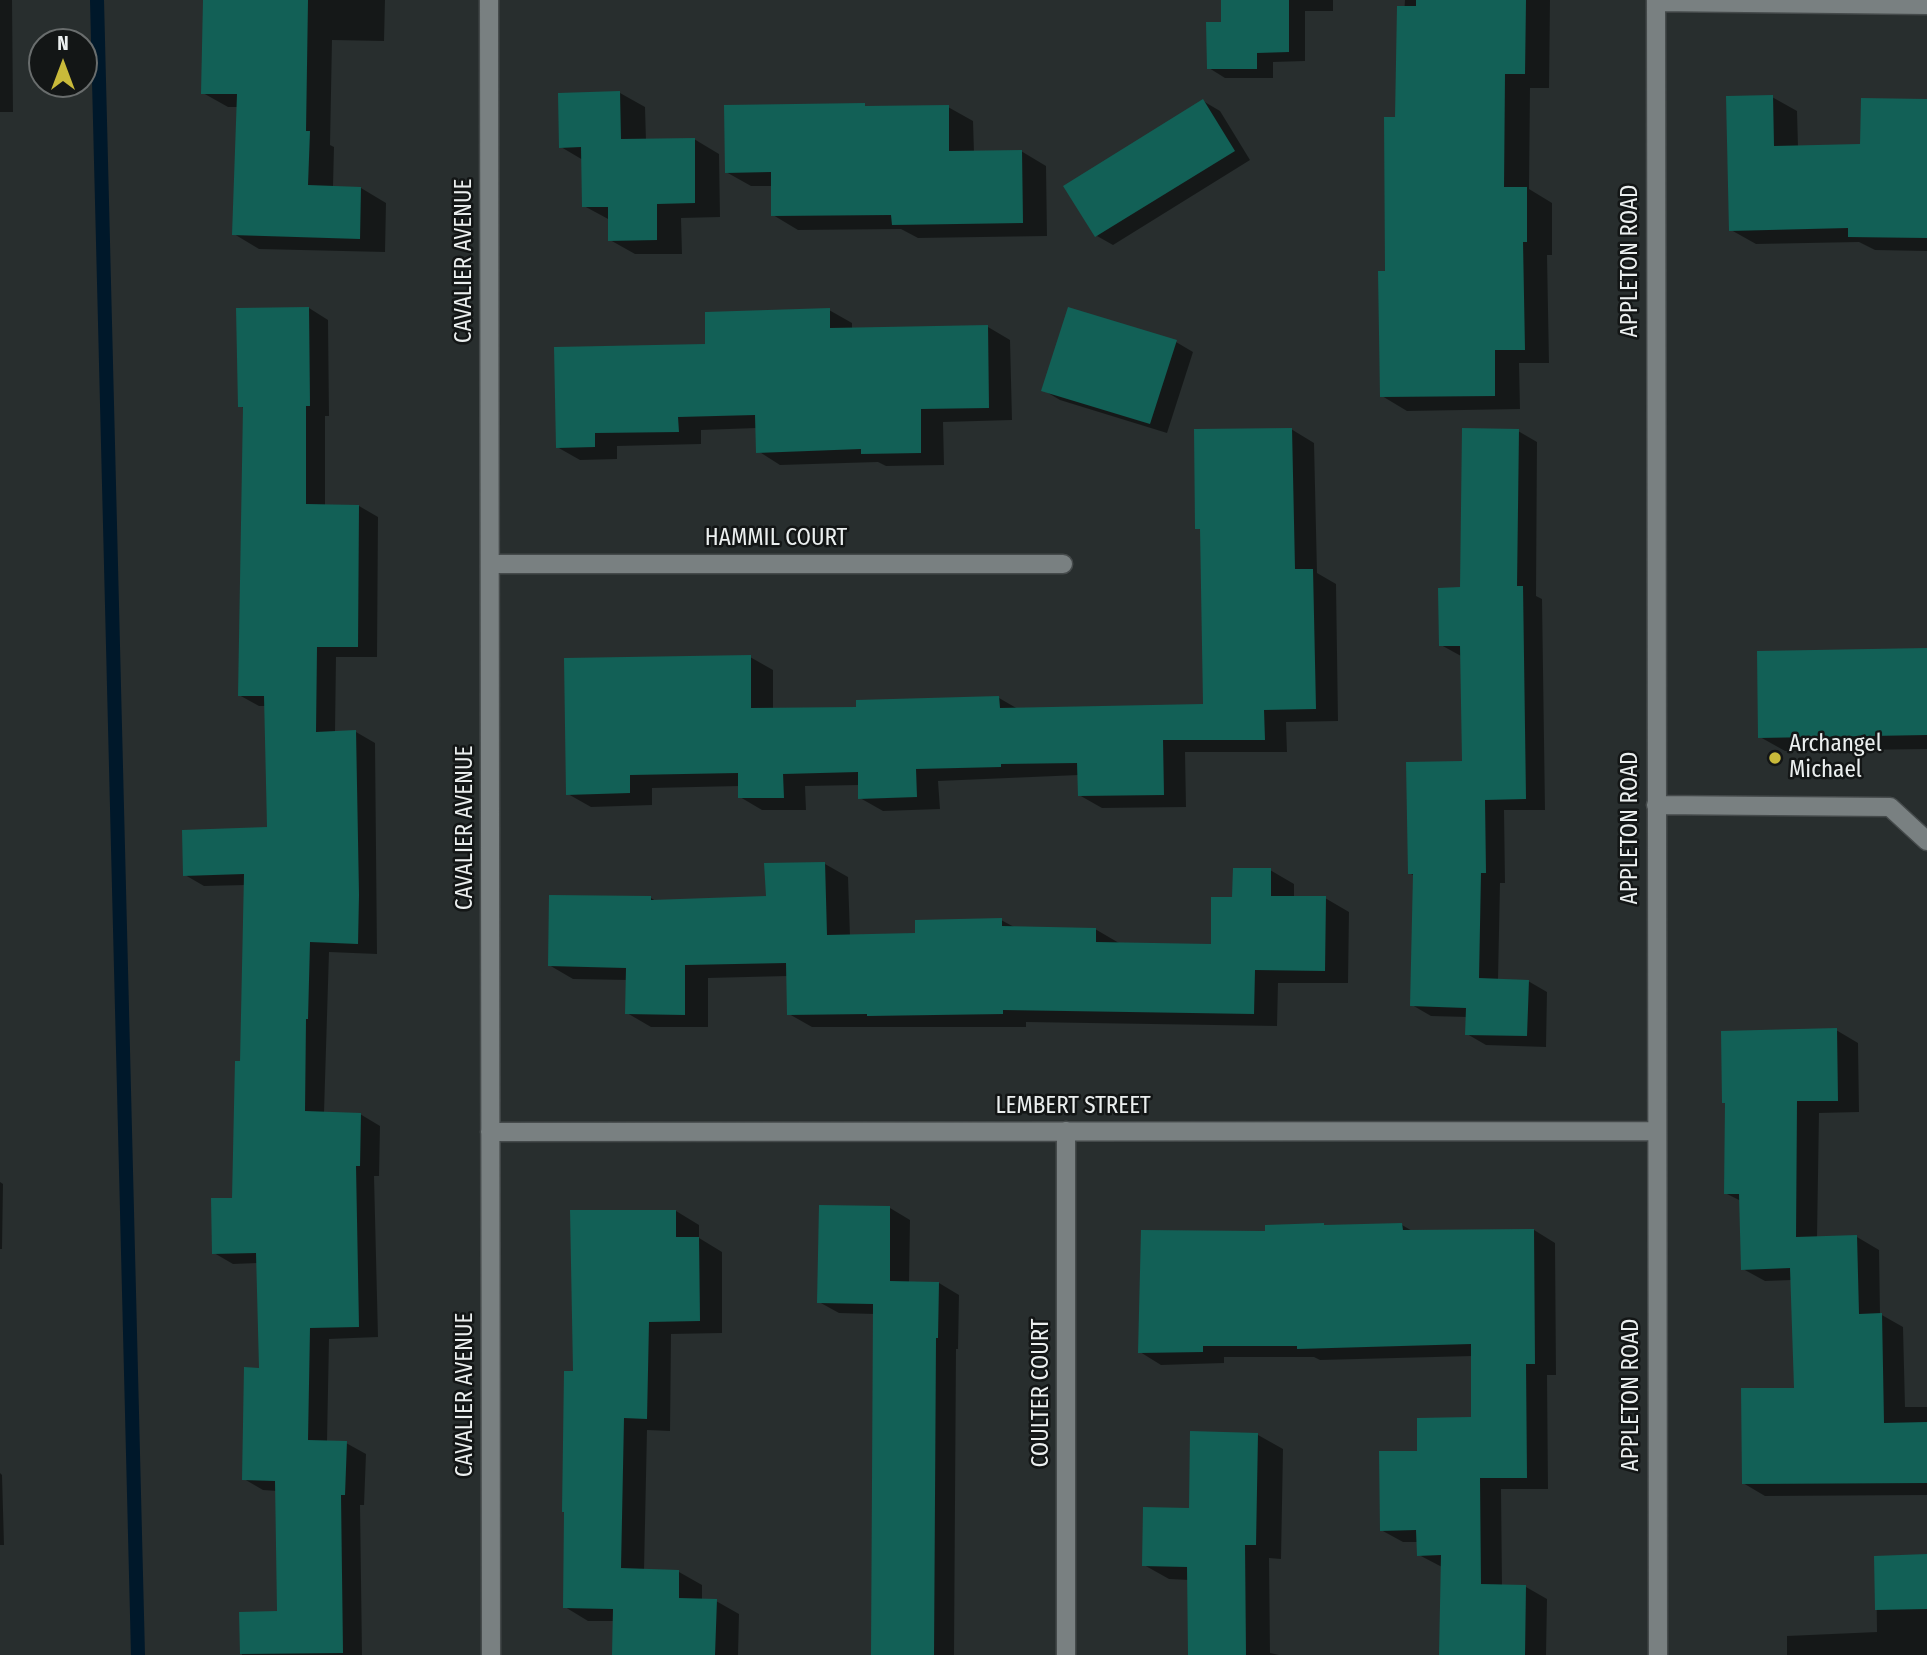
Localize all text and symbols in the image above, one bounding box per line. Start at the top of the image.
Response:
north arrow [28,28,98,98]
text: N [57,32,69,55]
street label: CAVALIER AVENUE [451,179,479,343]
street label: APPLETON ROAD [1617,185,1645,337]
street label: HAMMIL COURT [705,525,847,553]
place label: Archangel Michael [1789,731,1882,785]
street label: CAVALIER AVENUE [452,746,480,910]
marker: Archangel Michael [1767,750,1783,766]
street label: APPLETON ROAD [1617,752,1645,904]
street label: LEMBERT STREET [995,1093,1151,1121]
street label: CAVALIER AVENUE [452,1313,480,1477]
street label: COULTER COURT [1028,1319,1056,1467]
street label: APPLETON ROAD [1618,1319,1646,1471]

